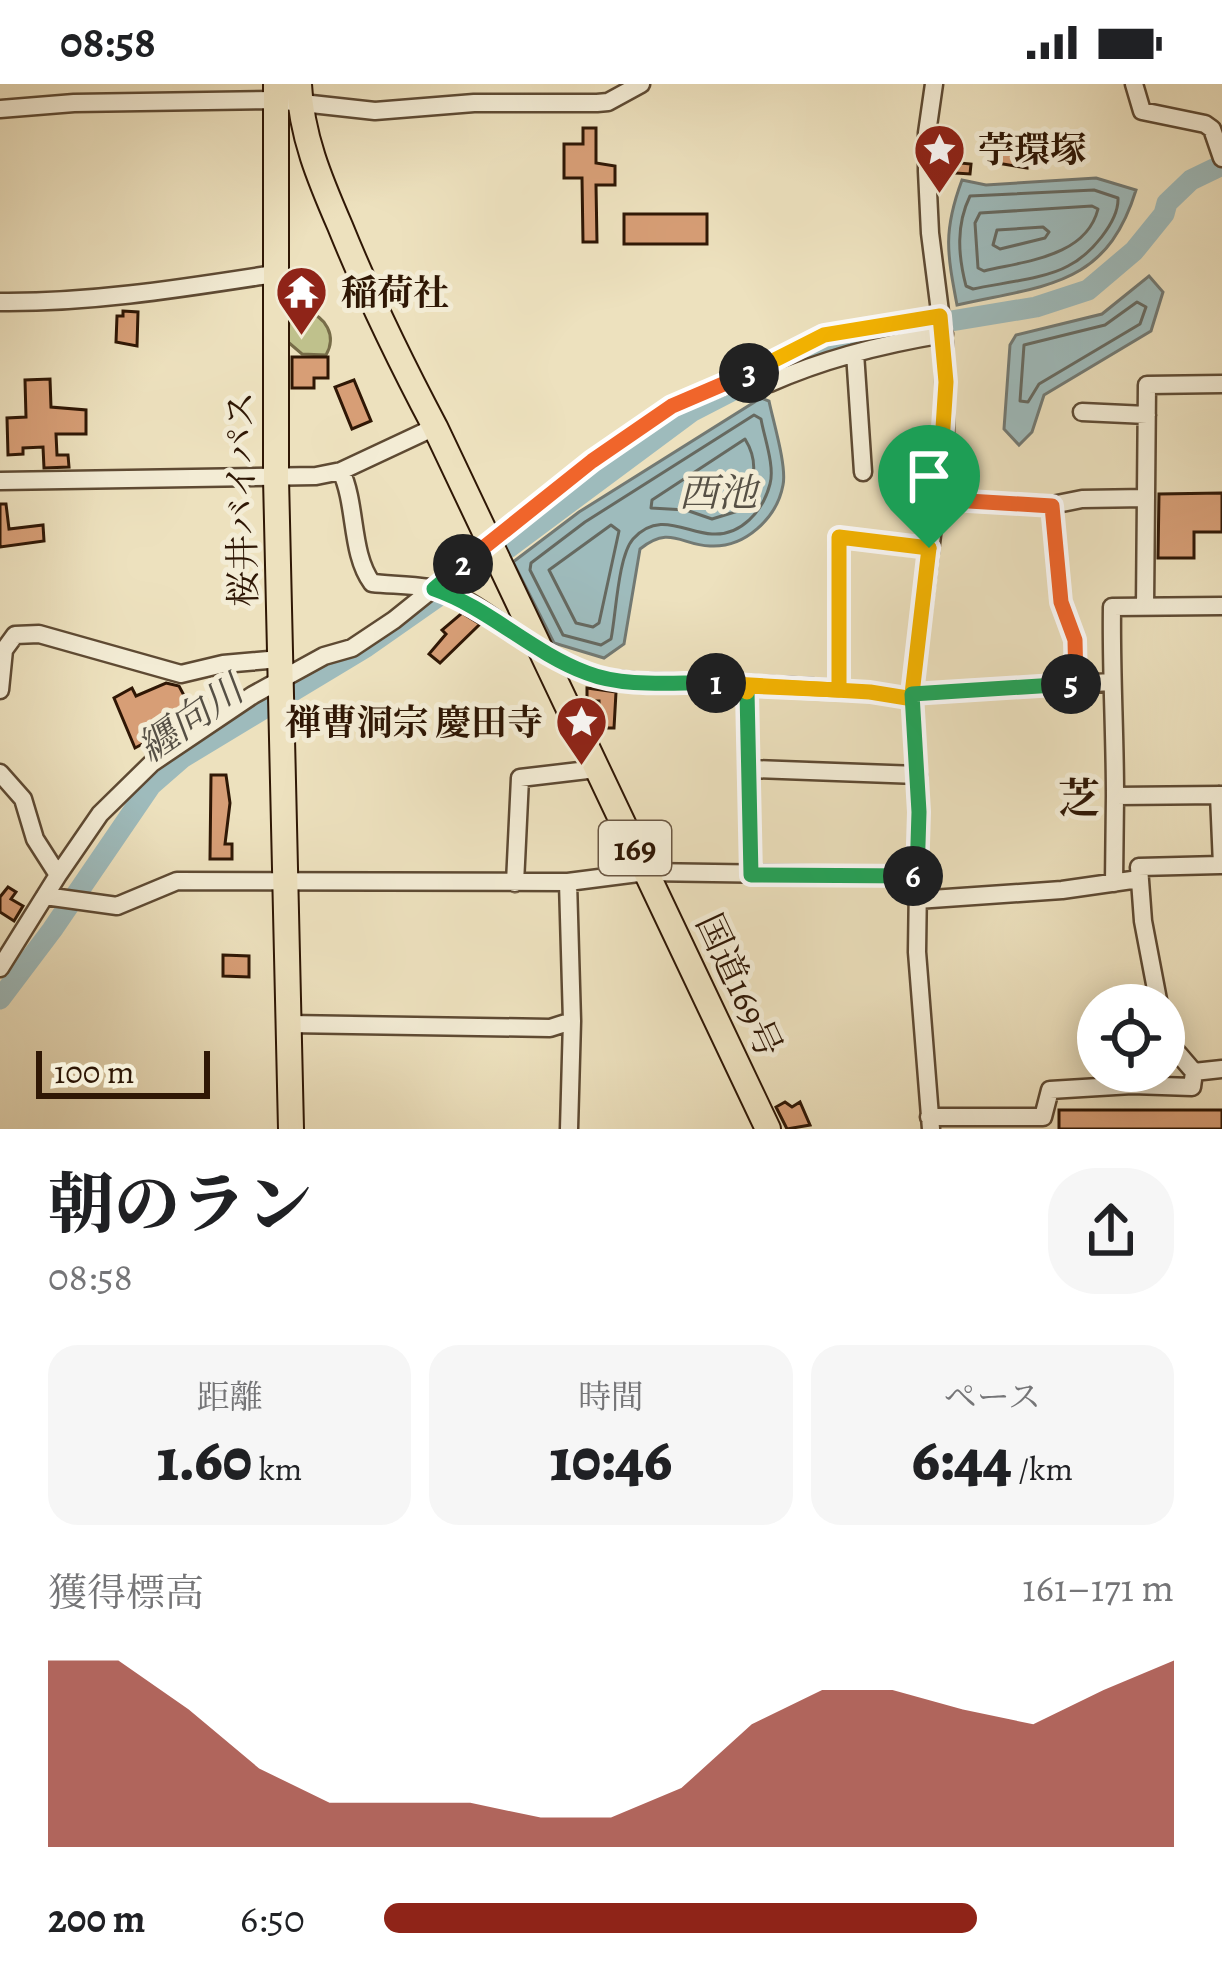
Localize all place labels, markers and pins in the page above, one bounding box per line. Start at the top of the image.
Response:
place icon: 苧環塚 [911,121,967,195]
place label: 苧環塚 [978,125,1086,174]
temple icon: 稲荷社 [274,264,330,338]
place label: 稲荷社 [341,268,449,317]
pin: 3 [719,343,779,403]
pin [878,425,980,548]
pin: 2 [433,534,493,594]
pin: 1 [686,653,746,713]
pin: 5 [1041,654,1101,714]
place icon: 禅曹洞宗 慶田寺 [554,694,610,768]
place label: 禅曹洞宗 慶田寺 [285,698,543,747]
pin: 6 [883,846,943,906]

